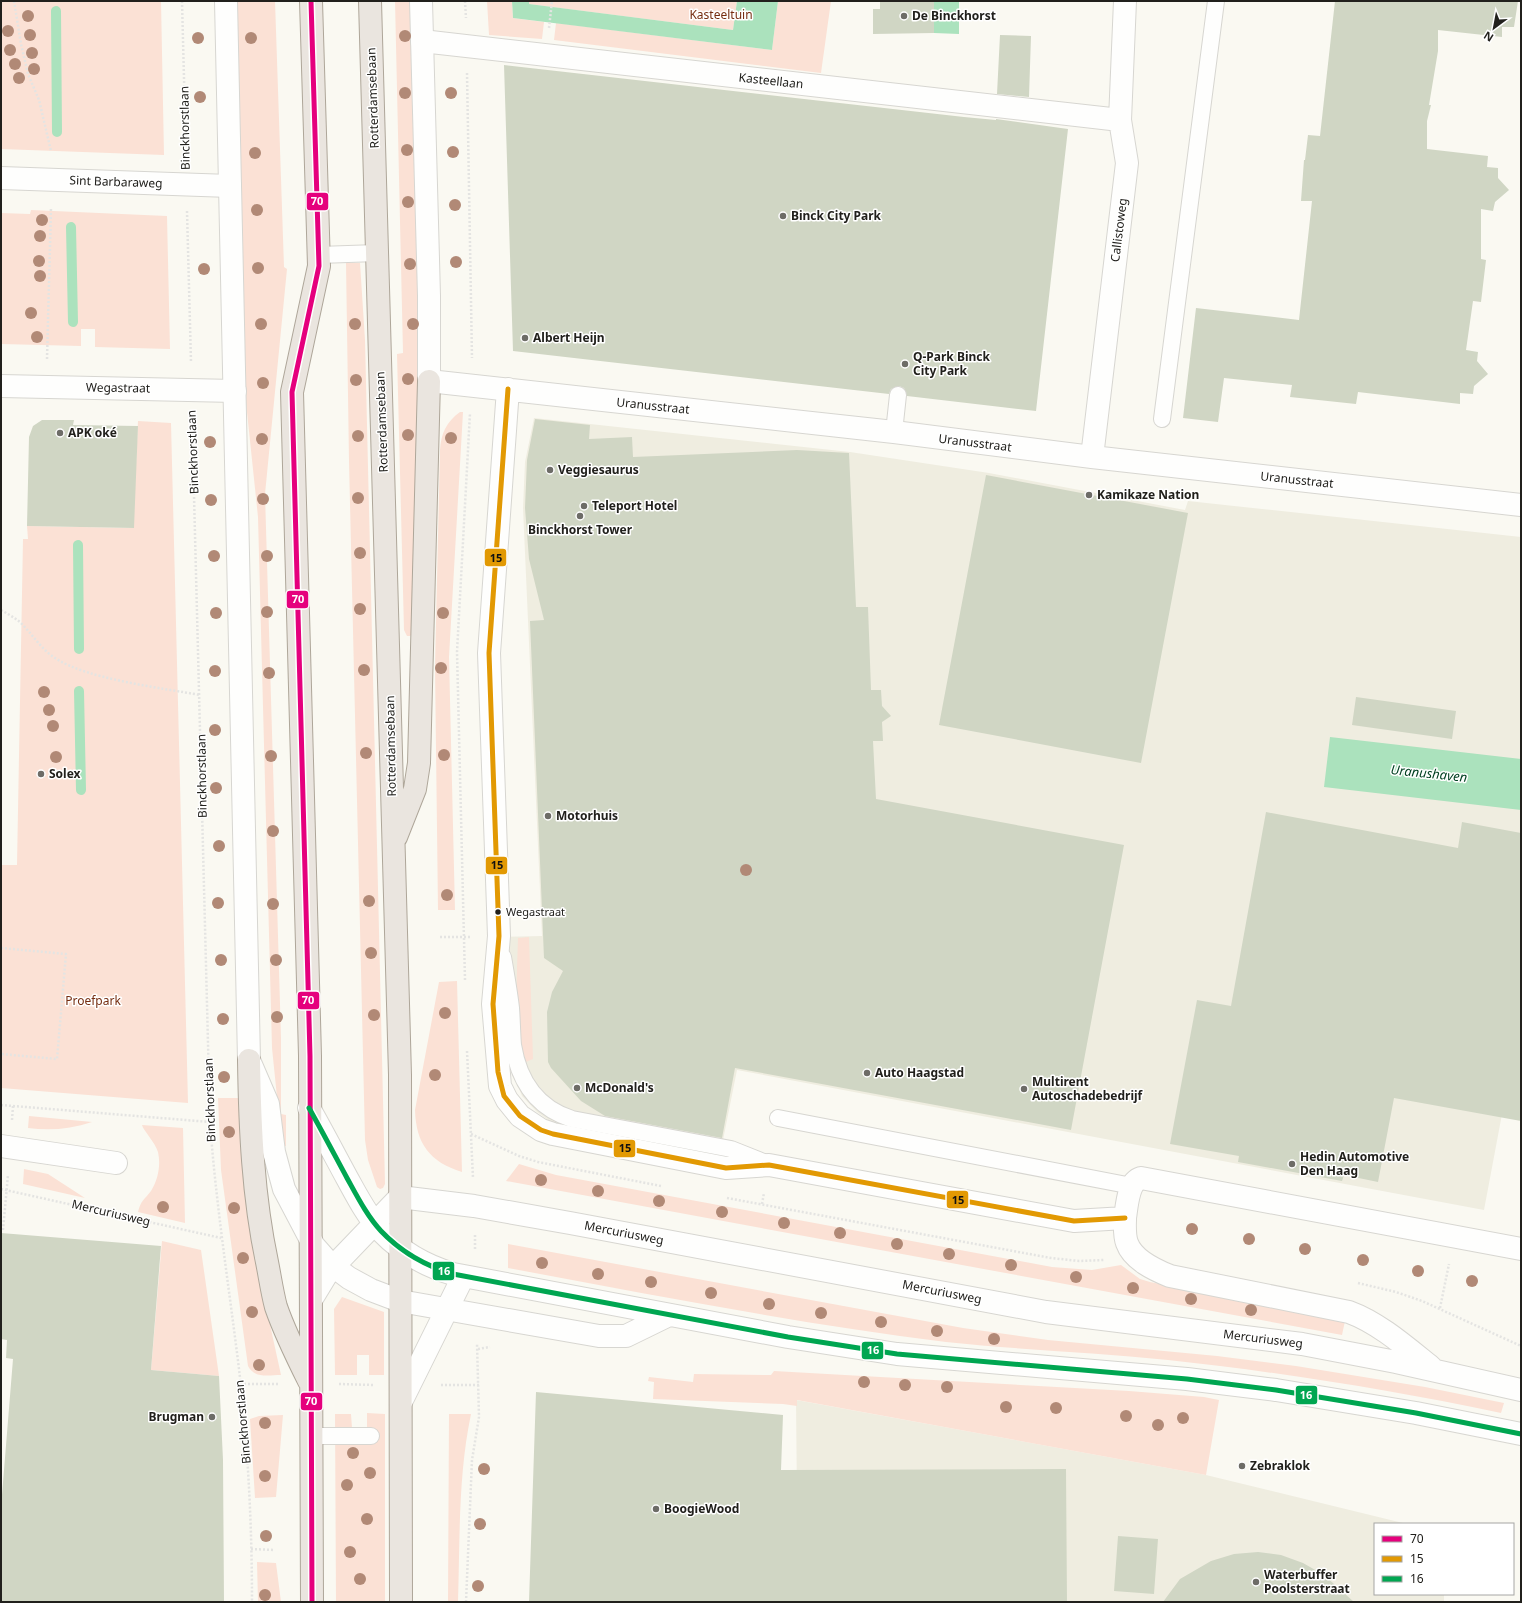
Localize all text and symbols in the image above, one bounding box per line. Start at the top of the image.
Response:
park label: Kasteeltuin [689,6,753,23]
place label: De Binckhorst [912,7,996,24]
north arrow [1474,8,1514,48]
marker: De Binckhorst [899,11,909,21]
text: N [1481,28,1496,46]
street label: Rotterdamsebaan [362,47,383,149]
street label: Kasteellaan [738,69,804,92]
street label: Binckhorstlaan [175,86,194,170]
street label: Sint Barbaraweg [69,171,163,192]
line badge: 70 [306,192,329,211]
text: 70 [311,193,323,208]
street label: Callistoweg [1106,197,1131,263]
place label: Binck City Park [791,207,882,224]
marker: Binck City Park [778,211,788,221]
place label: Albert Heijn [533,329,605,346]
marker: Albert Heijn [520,333,530,343]
place label: Q-Park Binck City Park [913,348,990,379]
marker: Q-Park Binck City Park [900,359,910,369]
street label: Rotterdamsebaan [371,371,392,473]
street label: Wegastraat [86,378,151,397]
street label: Uranusstraat [616,393,691,418]
street label: Binckhorstlaan [183,410,202,494]
place label: APK oké [68,424,117,441]
marker: APK oké [55,428,65,438]
street label: Uranusstraat [938,430,1013,455]
place label: Veggiesaurus [558,461,639,478]
marker: Veggiesaurus [545,465,555,475]
street label: Uranusstraat [1260,467,1335,492]
place label: Kamikaze Nation [1097,486,1199,503]
marker: Kamikaze Nation [1084,490,1094,500]
place label: Teleport Hotel [592,497,677,514]
marker: Teleport Hotel [579,501,589,511]
marker: Binckhorst Tower [575,511,585,521]
place label: Binckhorst Tower [528,521,633,538]
line badge: 15 [484,548,507,567]
text: 15 [490,550,502,565]
line badge: 70 [286,590,309,609]
text: 70 [292,591,304,606]
street label: Rotterdamsebaan [381,695,400,797]
street label: Binckhorstlaan [192,734,211,818]
water label: Uranushaven [1390,760,1468,786]
place label: Solex [49,765,81,782]
marker: Solex [36,769,46,779]
place label: Motorhuis [556,807,618,824]
marker: Motorhuis [543,811,553,821]
line badge: 15 [485,856,508,875]
text: 15 [491,857,503,872]
place label: Wegastraat [506,904,565,919]
marker: Wegastraat [493,907,503,917]
line badge: 70 [297,991,320,1010]
park label: Proefpark [65,992,121,1009]
text: 70 [302,992,314,1007]
street label: Binckhorstlaan [200,1058,219,1142]
place label: Auto Haagstad [875,1064,964,1081]
marker: Auto Haagstad [862,1068,872,1078]
place label: Multirent Autoschadebedrijf [1032,1073,1144,1104]
place label: McDonald's [585,1079,654,1096]
marker: McDonald's [572,1083,582,1093]
marker: Multirent Autoschadebedrijf [1019,1084,1029,1094]
line badge: 15 [613,1139,636,1158]
text: 15 [619,1140,631,1155]
place label: Hedin Automotive Den Haag [1300,1148,1409,1179]
marker: Hedin Automotive Den Haag [1287,1159,1297,1169]
line badge: 15 [946,1190,969,1209]
text: 15 [952,1192,964,1207]
street label: Mercuriusweg [70,1195,152,1230]
street label: Mercuriusweg [583,1217,665,1249]
line badge: 16 [432,1261,455,1281]
text: 16 [438,1263,450,1278]
street label: Mercuriusweg [901,1276,983,1308]
street label: Mercuriusweg [1222,1325,1304,1352]
line badge: 16 [861,1341,884,1360]
text: 16 [867,1342,879,1357]
street label: Binckhorstlaan [230,1379,255,1465]
line badge: 16 [1295,1385,1318,1405]
text: 16 [1300,1387,1312,1402]
line badge: 70 [300,1392,323,1411]
text: 70 [305,1393,317,1408]
place label: Brugman [149,1408,204,1425]
marker: Brugman [207,1412,217,1422]
place label: Zebraklok [1250,1457,1311,1474]
marker: Zebraklok [1237,1461,1247,1471]
place label: BoogieWood [664,1500,739,1517]
marker: BoogieWood [651,1504,661,1514]
legend [1374,1523,1514,1595]
text: 70 [1410,1530,1424,1547]
text: 15 [1410,1550,1424,1567]
place label: Waterbuffer Poolsterstraat [1264,1566,1350,1597]
text: 16 [1410,1570,1424,1587]
marker: Waterbuffer Poolsterstraat [1251,1577,1261,1587]

